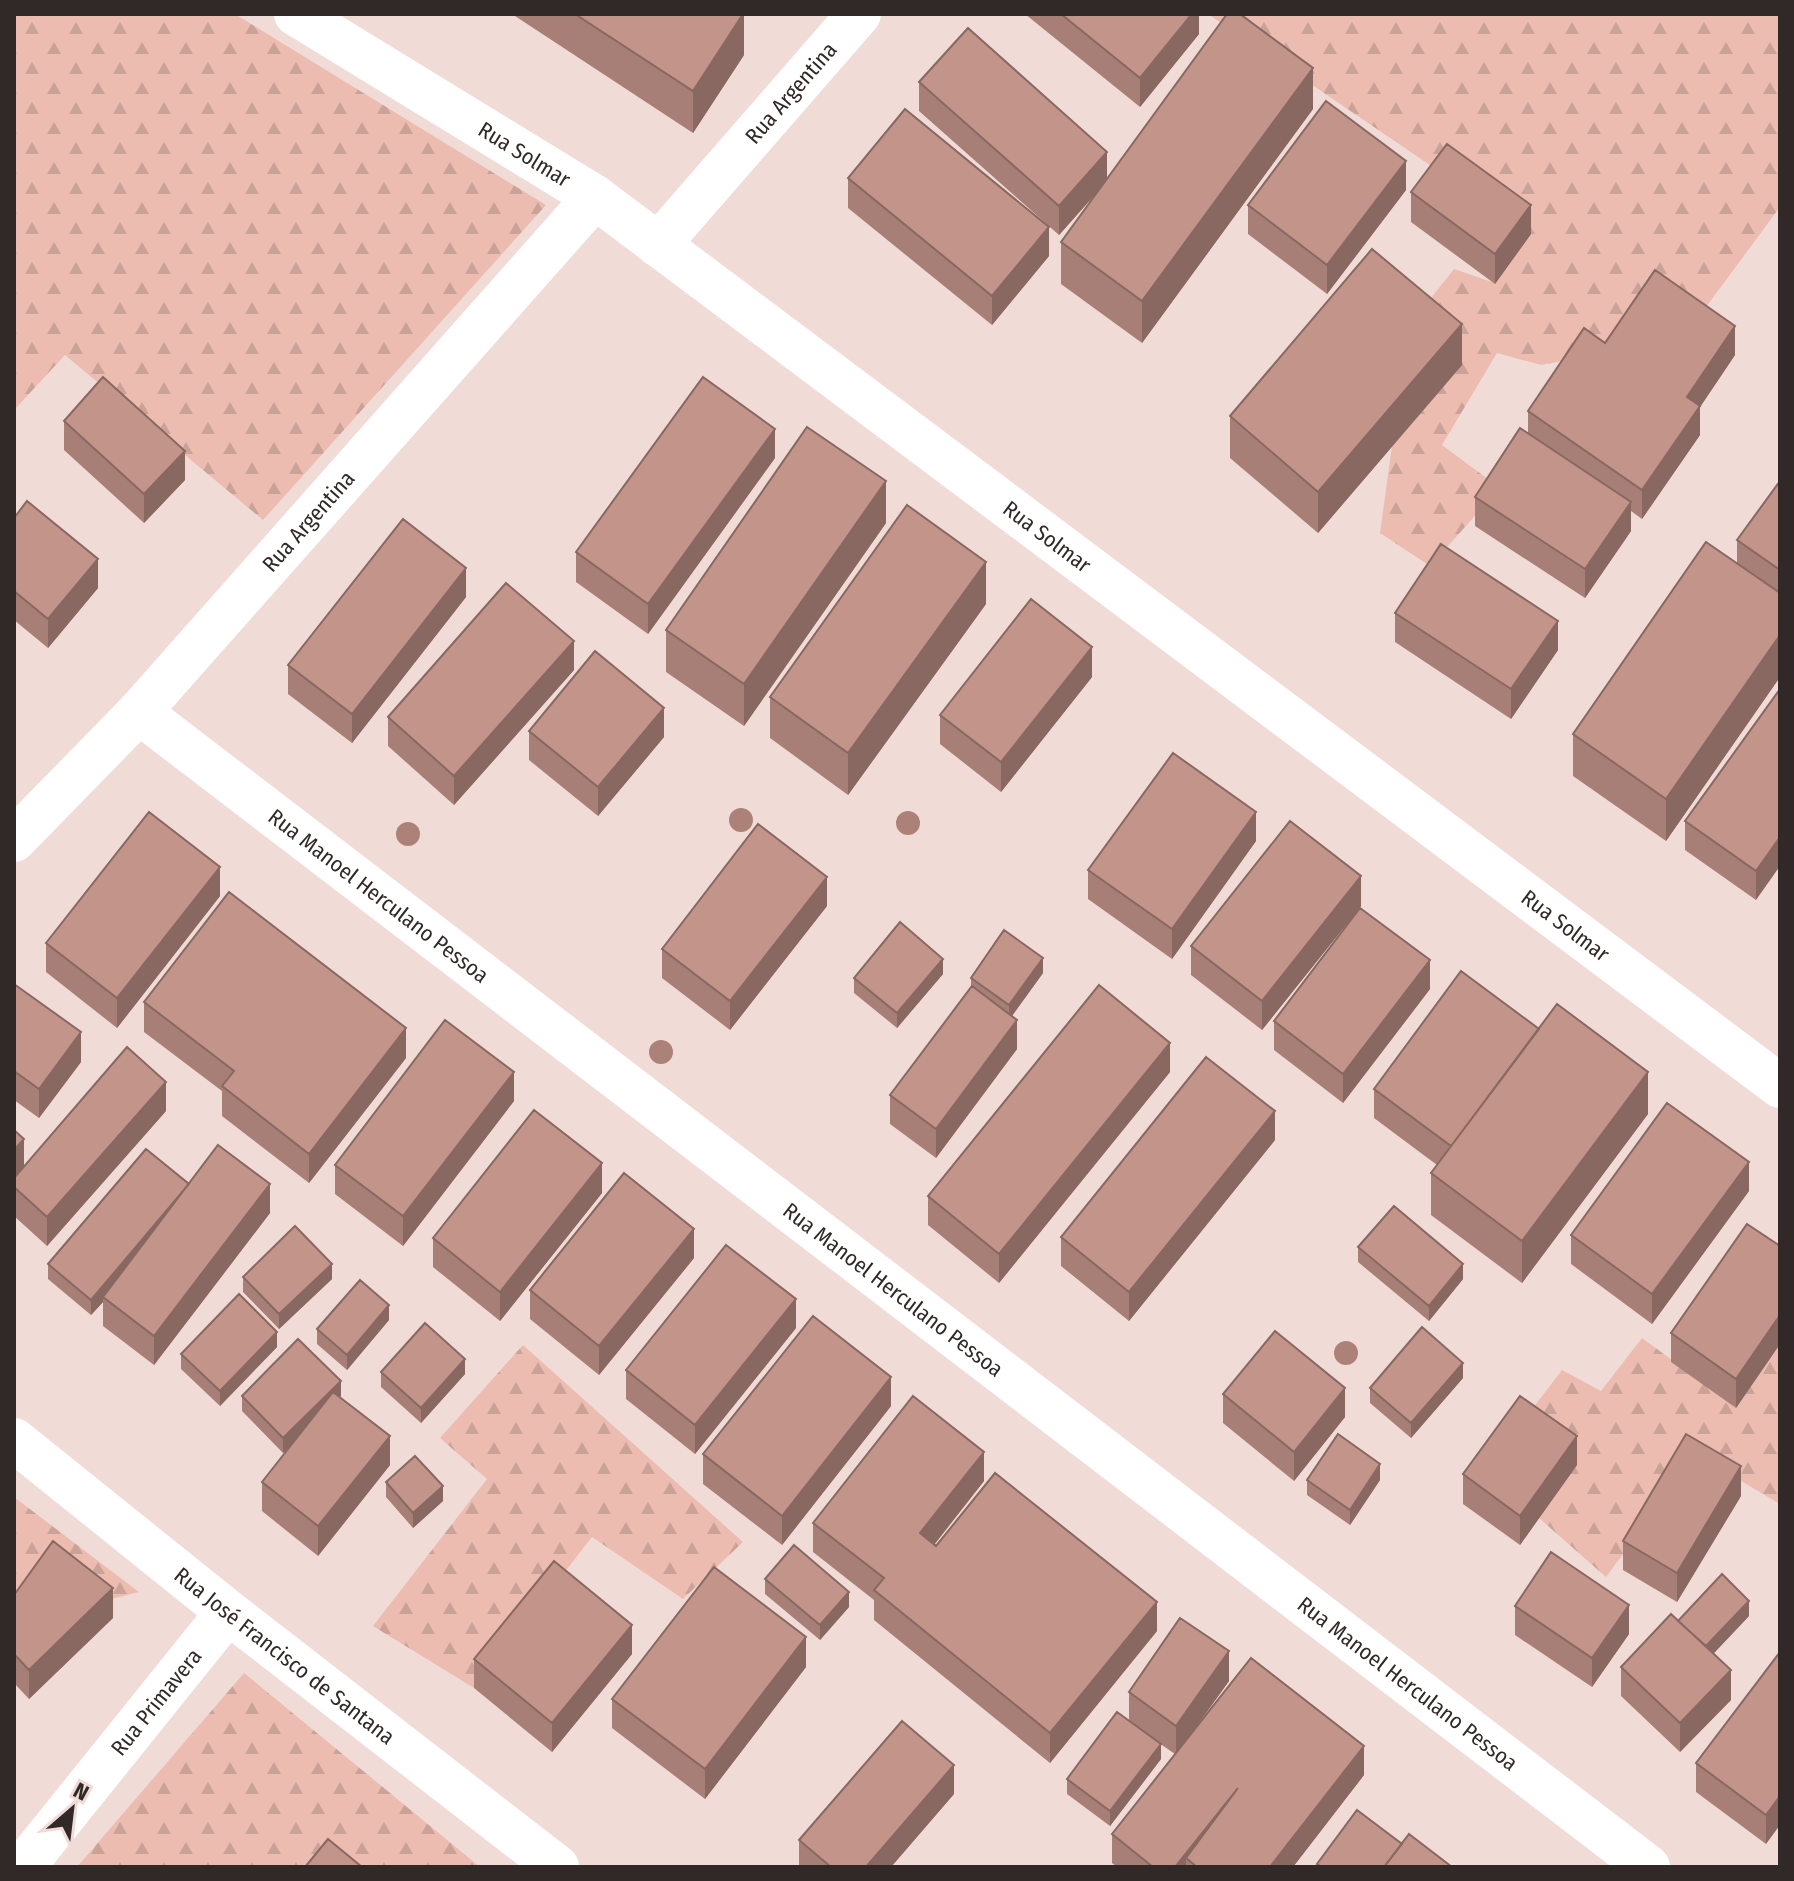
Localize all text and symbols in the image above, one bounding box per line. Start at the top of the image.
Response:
street label: Rua Argentina [739,36,842,149]
street label: Rua Solmar [474,115,576,193]
street label: Rua Argentina [256,465,360,577]
street label: Rua Solmar [998,495,1097,578]
street label: Rua Manoel Herculano Pessoa [263,803,494,988]
street label: Rua Solmar [1516,883,1615,967]
street label: Rua Manoel Herculano Pessoa [778,1197,1009,1382]
street label: Rua José Francisco de Santana [169,1561,400,1750]
street label: Rua Manoel Herculano Pessoa [1292,1590,1523,1776]
street label: Rua Primavera [105,1643,207,1761]
north arrow [32,1769,112,1849]
text: N [69,1777,93,1807]

